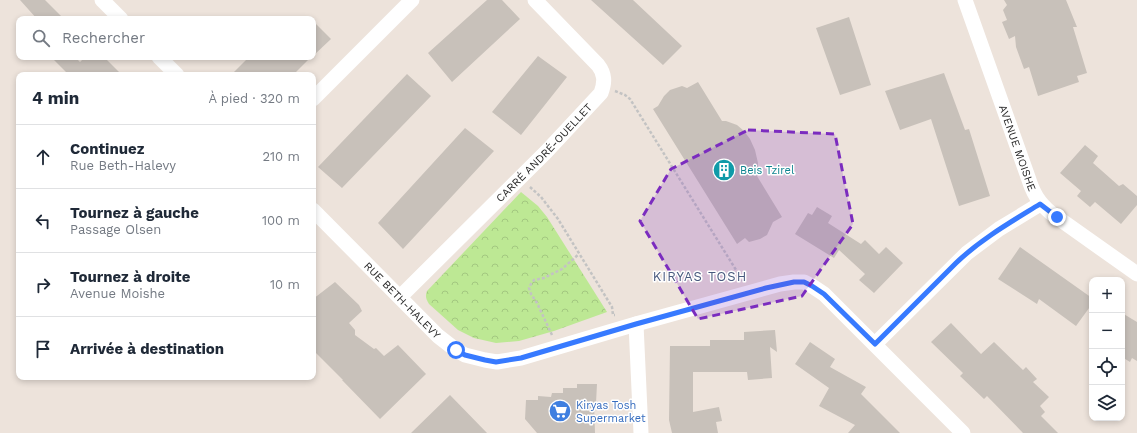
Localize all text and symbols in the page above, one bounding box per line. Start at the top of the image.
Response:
search box [16,16,316,60]
icon: search [30,27,52,49]
text: Rechercher [62,29,145,47]
text: 4 min [32,88,79,108]
text: À pied · 320 m [208,91,300,106]
street label: CARRÉ ANDRÉ-OUELLET [494,101,595,205]
street label: AVENUE MOISHE [996,103,1039,193]
text: Continuez [70,140,144,158]
icon: ahead [32,146,54,168]
text: 210 m [262,149,300,164]
building icon: Beis Tzirel [711,157,737,183]
text: Rue Beth-Halevy [70,158,176,173]
place label: Beis Tzirel [740,164,795,177]
text: Tournez à gauche [70,204,199,222]
route end [1048,208,1066,226]
icon: left [32,210,54,232]
text: 100 m [262,213,300,228]
text: Passage Olsen [70,222,161,237]
street label: RUE BETH-HALEVY [361,259,443,342]
text: Tournez à droite [70,268,190,286]
district label: KIRYAS TOSH [653,269,747,284]
icon: right [32,274,54,296]
text: 10 m [270,277,300,292]
map controls [1089,277,1125,421]
button: + [1089,277,1125,313]
text: Avenue Moishe [70,286,165,301]
button: − [1089,313,1125,349]
icon: arrive [32,338,54,360]
text: Arrivée à destination [70,340,224,358]
route start [447,341,465,359]
button: locate [1089,349,1125,385]
button: layers [1089,385,1125,421]
supermarket icon: Kiryas Tosh Supermarket [547,398,573,424]
place label: Kiryas Tosh Supermarket [576,399,646,425]

